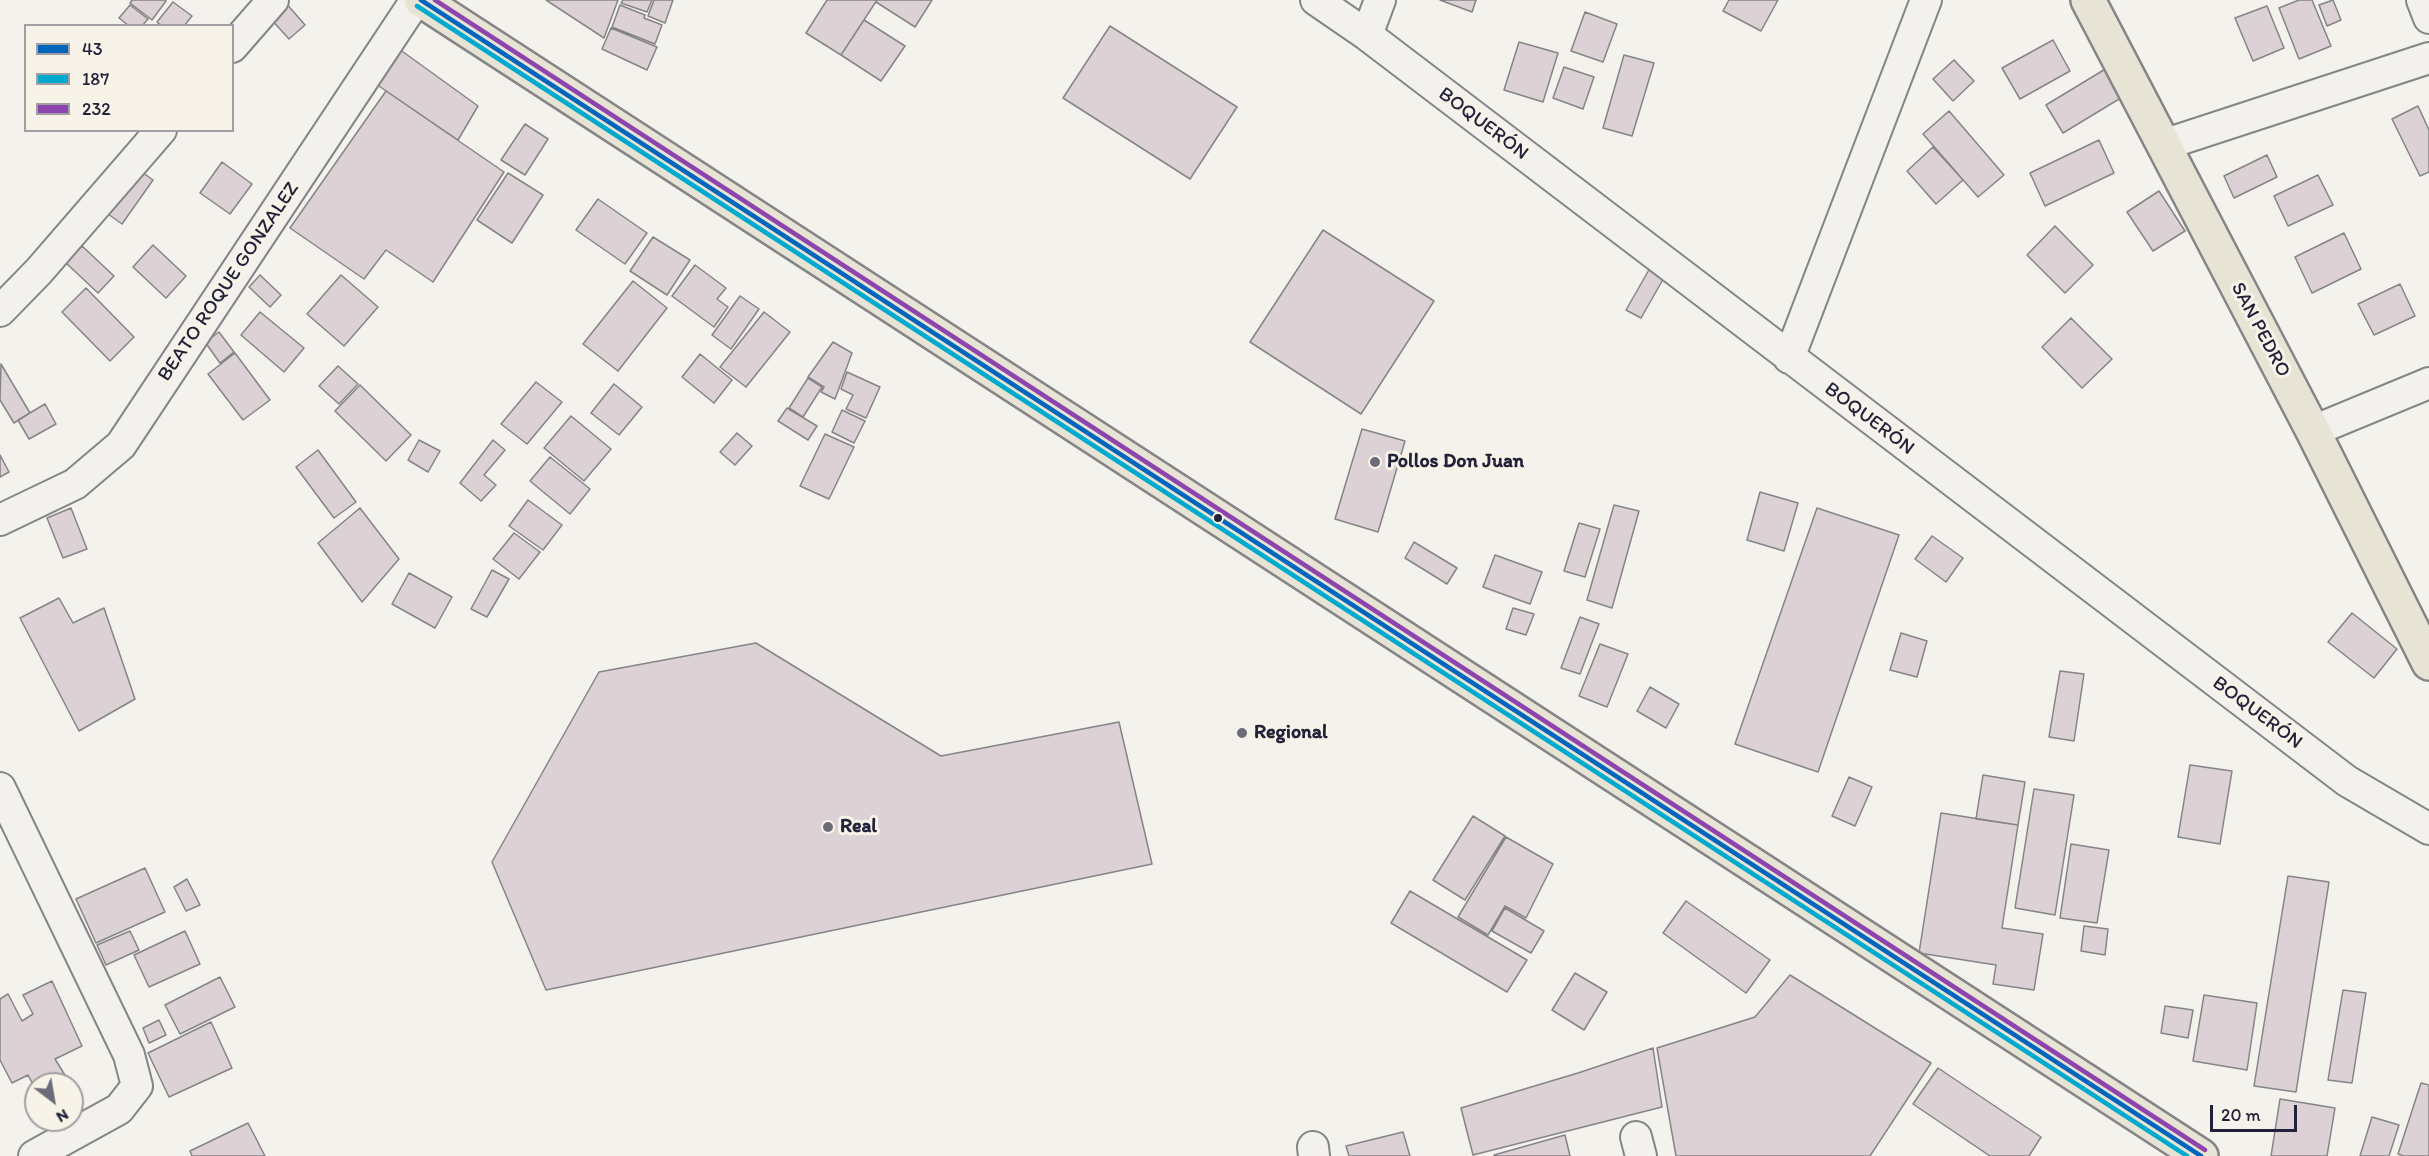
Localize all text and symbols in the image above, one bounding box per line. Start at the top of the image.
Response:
legend [24,24,234,132]
text: 43 [82,38,103,60]
text: 187 [82,68,109,90]
street label: BOQUERÓN [1433,82,1533,166]
text: 232 [82,98,111,120]
street label: BEATO ROQUE GONZALEZ [153,178,305,386]
street label: SAN PEDRO [2225,278,2295,382]
street label: BOQUERÓN [1819,377,1919,461]
place label: Pollos Don Juan [1387,450,1524,474]
marker: Pollos Don Juan [1368,455,1382,469]
unlabelled marker [1212,512,1224,524]
street label: BOQUERÓN [2207,671,2307,755]
place label: Regional [1254,721,1328,745]
marker: Regional [1235,726,1249,740]
place label: Real [840,815,877,839]
marker: Real [821,820,835,834]
north arrow [24,1072,84,1132]
scale bar [2213,1093,2300,1131]
text: 20 m [2221,1104,2261,1126]
text: N [53,1105,72,1127]

